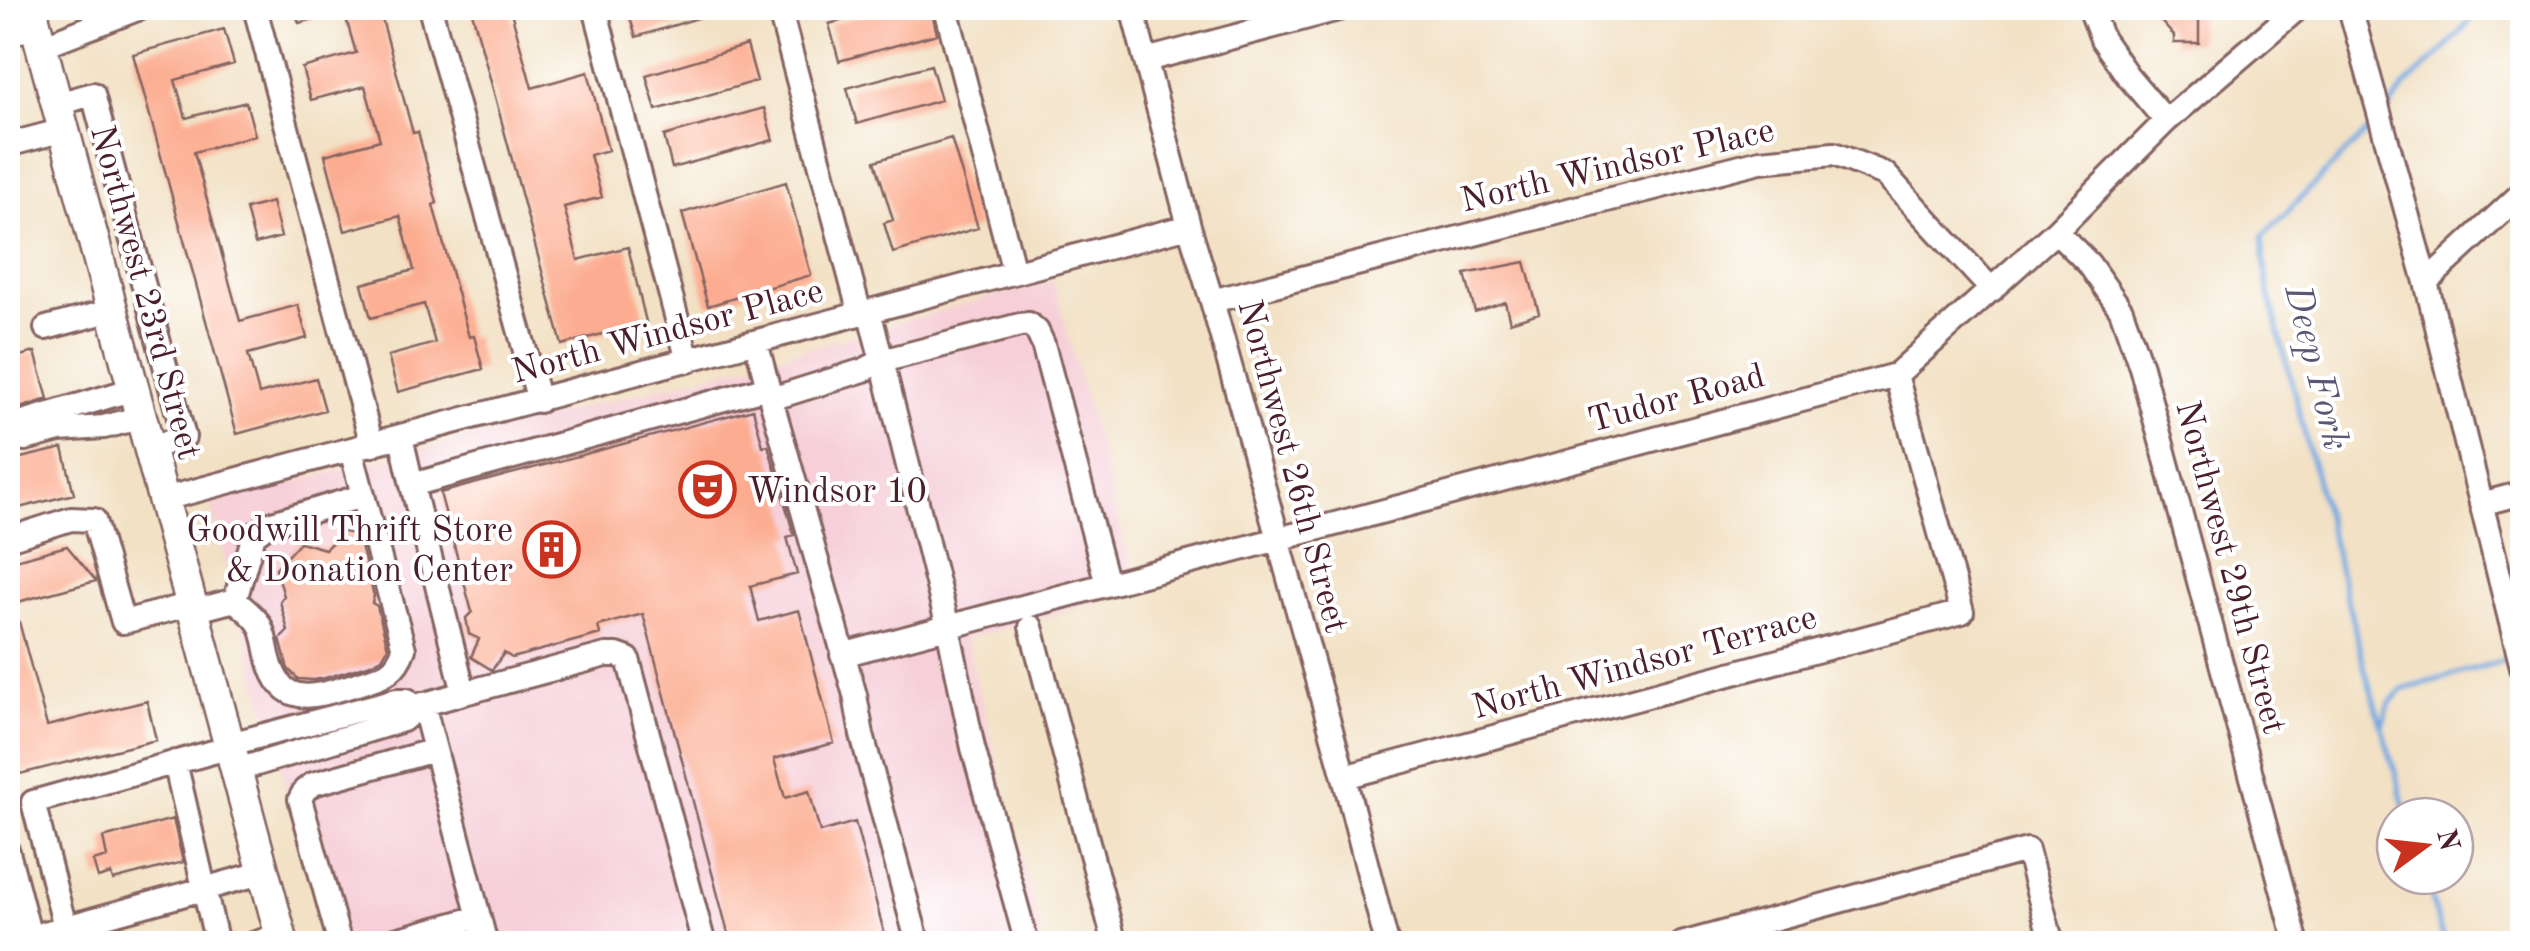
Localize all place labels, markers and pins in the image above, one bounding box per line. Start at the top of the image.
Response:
theatre icon: Windsor 10 [678,460,738,520]
place label: Windsor 10 [747,475,927,510]
place label: Goodwill Thrift Store & Donation Center [186,514,513,589]
building icon: Goodwill Thrift Store & Donation Center [522,519,582,579]

